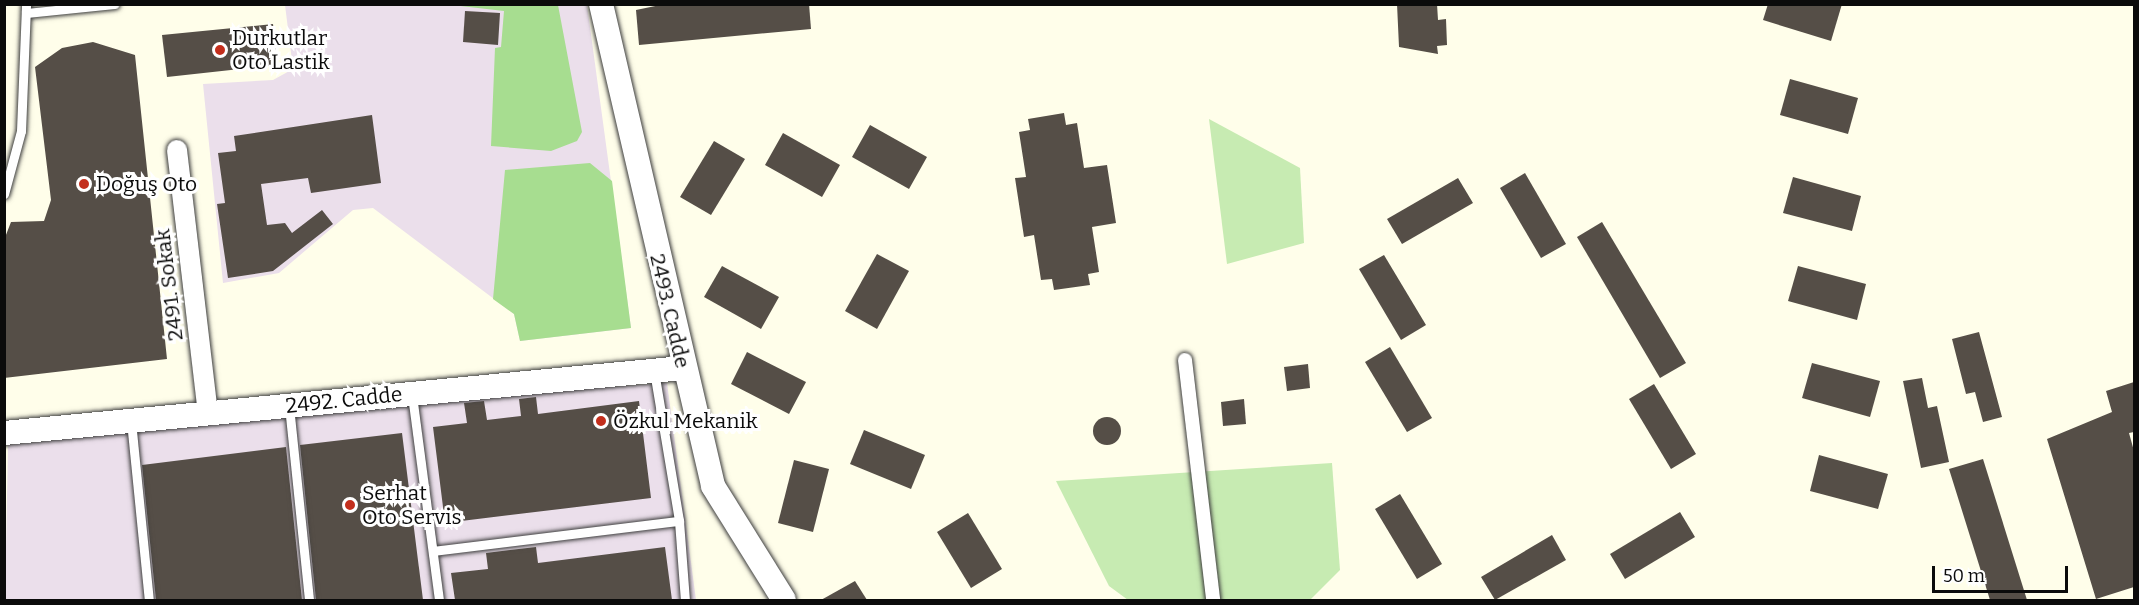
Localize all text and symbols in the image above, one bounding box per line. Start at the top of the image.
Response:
place label: Durkutlar Oto Lastik [232,25,330,75]
marker: Durkutlar Oto Lastik [213,43,227,57]
place label: Doğuş Oto [96,171,197,197]
marker: Doğuş Oto [77,177,91,191]
street label: 2491. Sokak [150,228,188,342]
street label: 2493. Cadde [645,252,695,370]
street label: 2492. Cadde [284,381,404,419]
place label: Özkul Mekanik [613,408,758,434]
marker: Özkul Mekanik [594,414,608,428]
place label: Serhat Oto Servis [362,480,462,530]
marker: Serhat Oto Servis [343,498,357,512]
scale bar [1935,554,2072,592]
text: 50 m [1943,565,1985,587]

